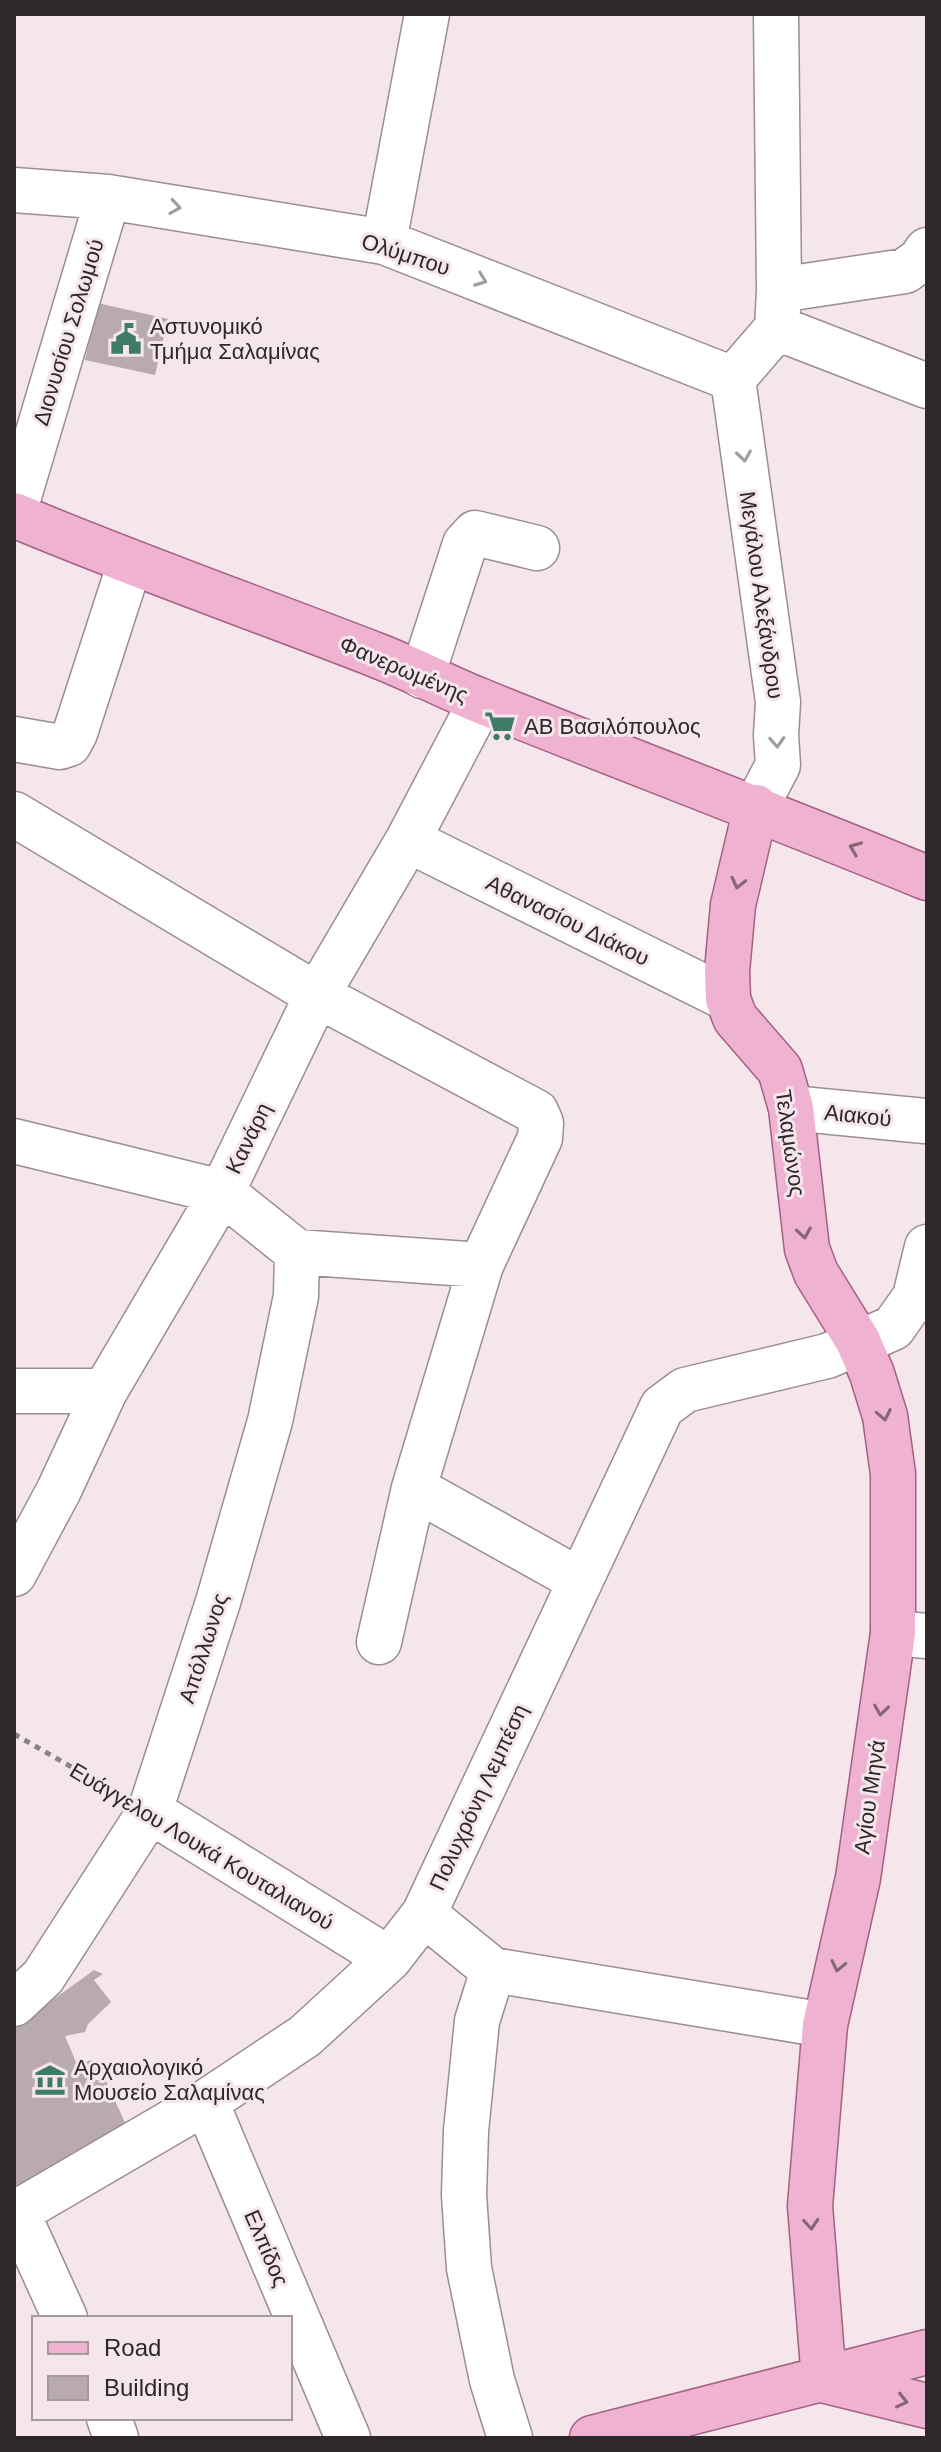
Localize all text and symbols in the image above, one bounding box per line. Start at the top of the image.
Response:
one-way arrow [168,198,182,215]
street label: Ολύμπου [359,228,453,280]
street label: Διονυσίου Σολωμού [28,236,109,429]
one-way arrow [473,270,487,287]
place label: Αστυνομικό Τμήμα Σαλαμίνας [150,314,320,364]
public building icon: Αστυνομικό Τμήμα Σαλαμίνας [109,322,143,356]
one-way arrow [735,450,752,463]
street label: Μεγάλου Αλεξάνδρου [735,490,788,700]
street label: Φανερωμένης [336,631,472,708]
supermarket icon: ΑΒ Βασιλόπουλος [483,709,517,743]
place label: ΑΒ Βασιλόπουλος [524,714,701,739]
one-way arrow [768,736,785,749]
one-way arrow [849,841,863,858]
street label: Αθανασίου Διάκου [482,870,653,971]
one-way arrow [731,876,748,889]
street label: Τελαμώνος [771,1088,810,1198]
street label: Κανάρη [221,1099,276,1178]
street label: Αιακού [823,1100,893,1131]
one-way arrow [795,1227,812,1240]
one-way arrow [875,1408,892,1421]
street label: Απόλλωνος [174,1590,233,1706]
street label: Πολυχρόνη Λεμπέση [424,1700,533,1894]
one-way arrow [873,1703,890,1717]
street label: Αγίου Μηνά [849,1738,890,1856]
street label: Ευάγγελου Λουκά Κουταλιανού [65,1758,338,1935]
one-way arrow [830,1959,847,1973]
place label: Αρχαιολογικό Μουσείο Σαλαμίνας [74,2055,265,2105]
museum icon: Αρχαιολογικό Μουσείο Σαλαμίνας [33,2063,67,2097]
street label: Ελπίδος [239,2206,294,2290]
one-way arrow [802,2218,819,2231]
legend [32,2316,292,2420]
text: Road [104,2334,161,2361]
text: Building [104,2374,189,2401]
one-way arrow [895,2392,909,2409]

